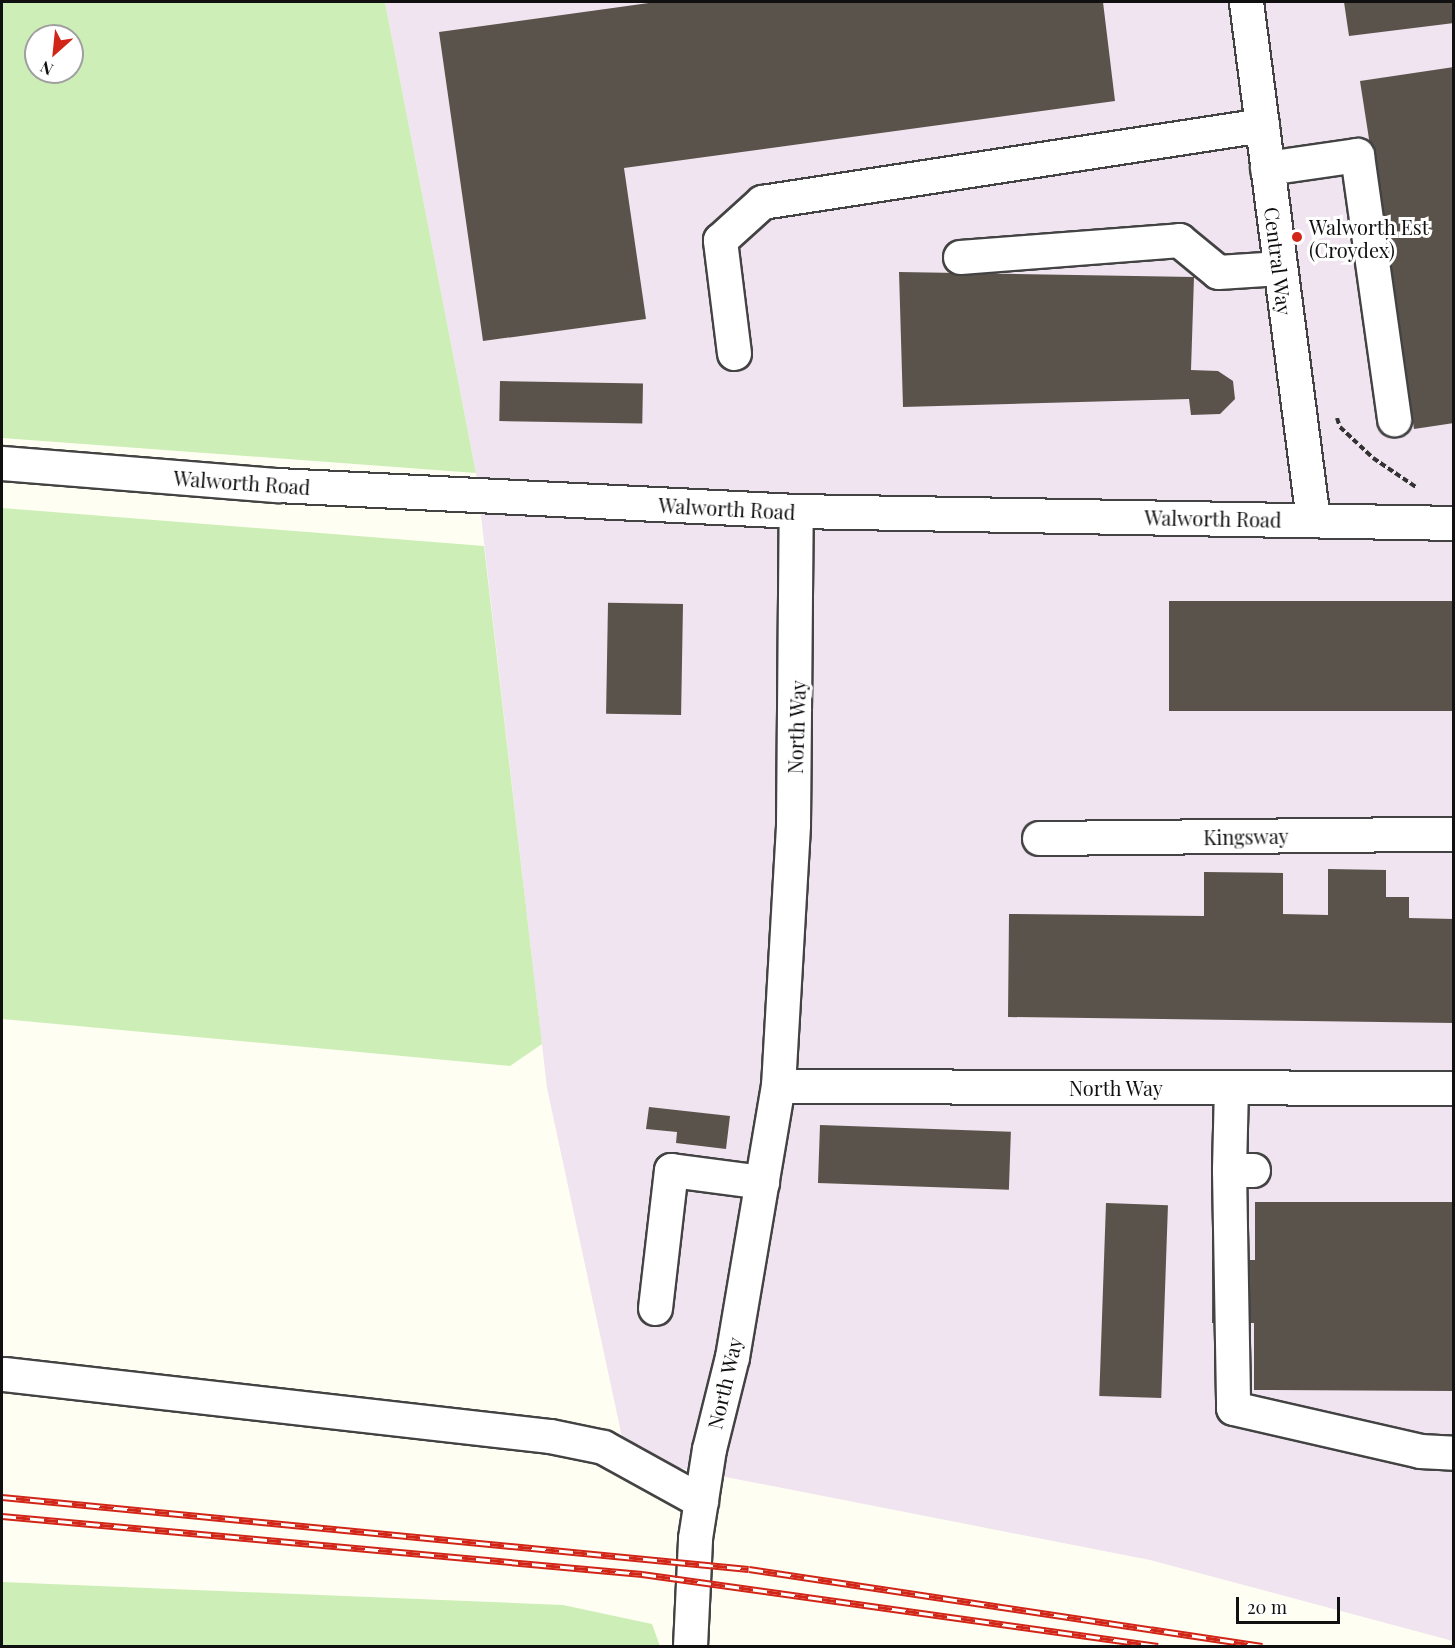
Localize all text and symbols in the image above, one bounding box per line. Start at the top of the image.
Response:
north arrow [24,24,84,84]
text: N [37,57,56,81]
street label: Central Way [1260,205,1298,317]
place label: Walworth Est (Croydex) [1309,214,1429,261]
marker: Walworth Est (Croydex) [1290,230,1304,244]
street label: Walworth Road [173,465,311,499]
street label: Walworth Road [658,492,796,524]
street label: Walworth Road [1144,505,1282,531]
street label: North Way [782,679,810,775]
street label: Kingsway [1203,823,1289,849]
street label: North Way [1069,1075,1163,1099]
street label: North Way [702,1334,746,1432]
scale bar [1239,1585,1342,1623]
text: 20 m [1247,1595,1287,1619]

